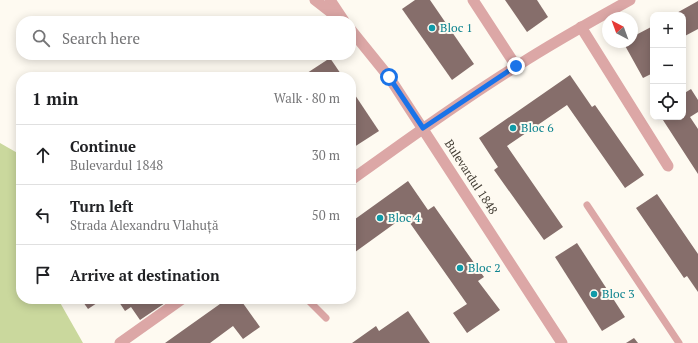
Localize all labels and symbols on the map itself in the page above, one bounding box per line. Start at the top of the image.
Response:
north arrow [602,12,638,48]
place label: Bloc 1 [440,20,473,35]
marker: Bloc 1 [427,23,437,33]
route end [507,57,525,75]
route start [380,68,398,86]
place label: Bloc 6 [521,120,554,135]
marker: Bloc 6 [508,123,518,133]
street label: Bulevardul 1848 [442,137,501,217]
place label: Bloc 4 [388,210,421,225]
marker: Bloc 4 [375,213,385,223]
place label: Bloc 2 [468,260,501,275]
marker: Bloc 2 [455,263,465,273]
place label: Bloc 3 [602,286,635,301]
marker: Bloc 3 [589,289,599,299]

